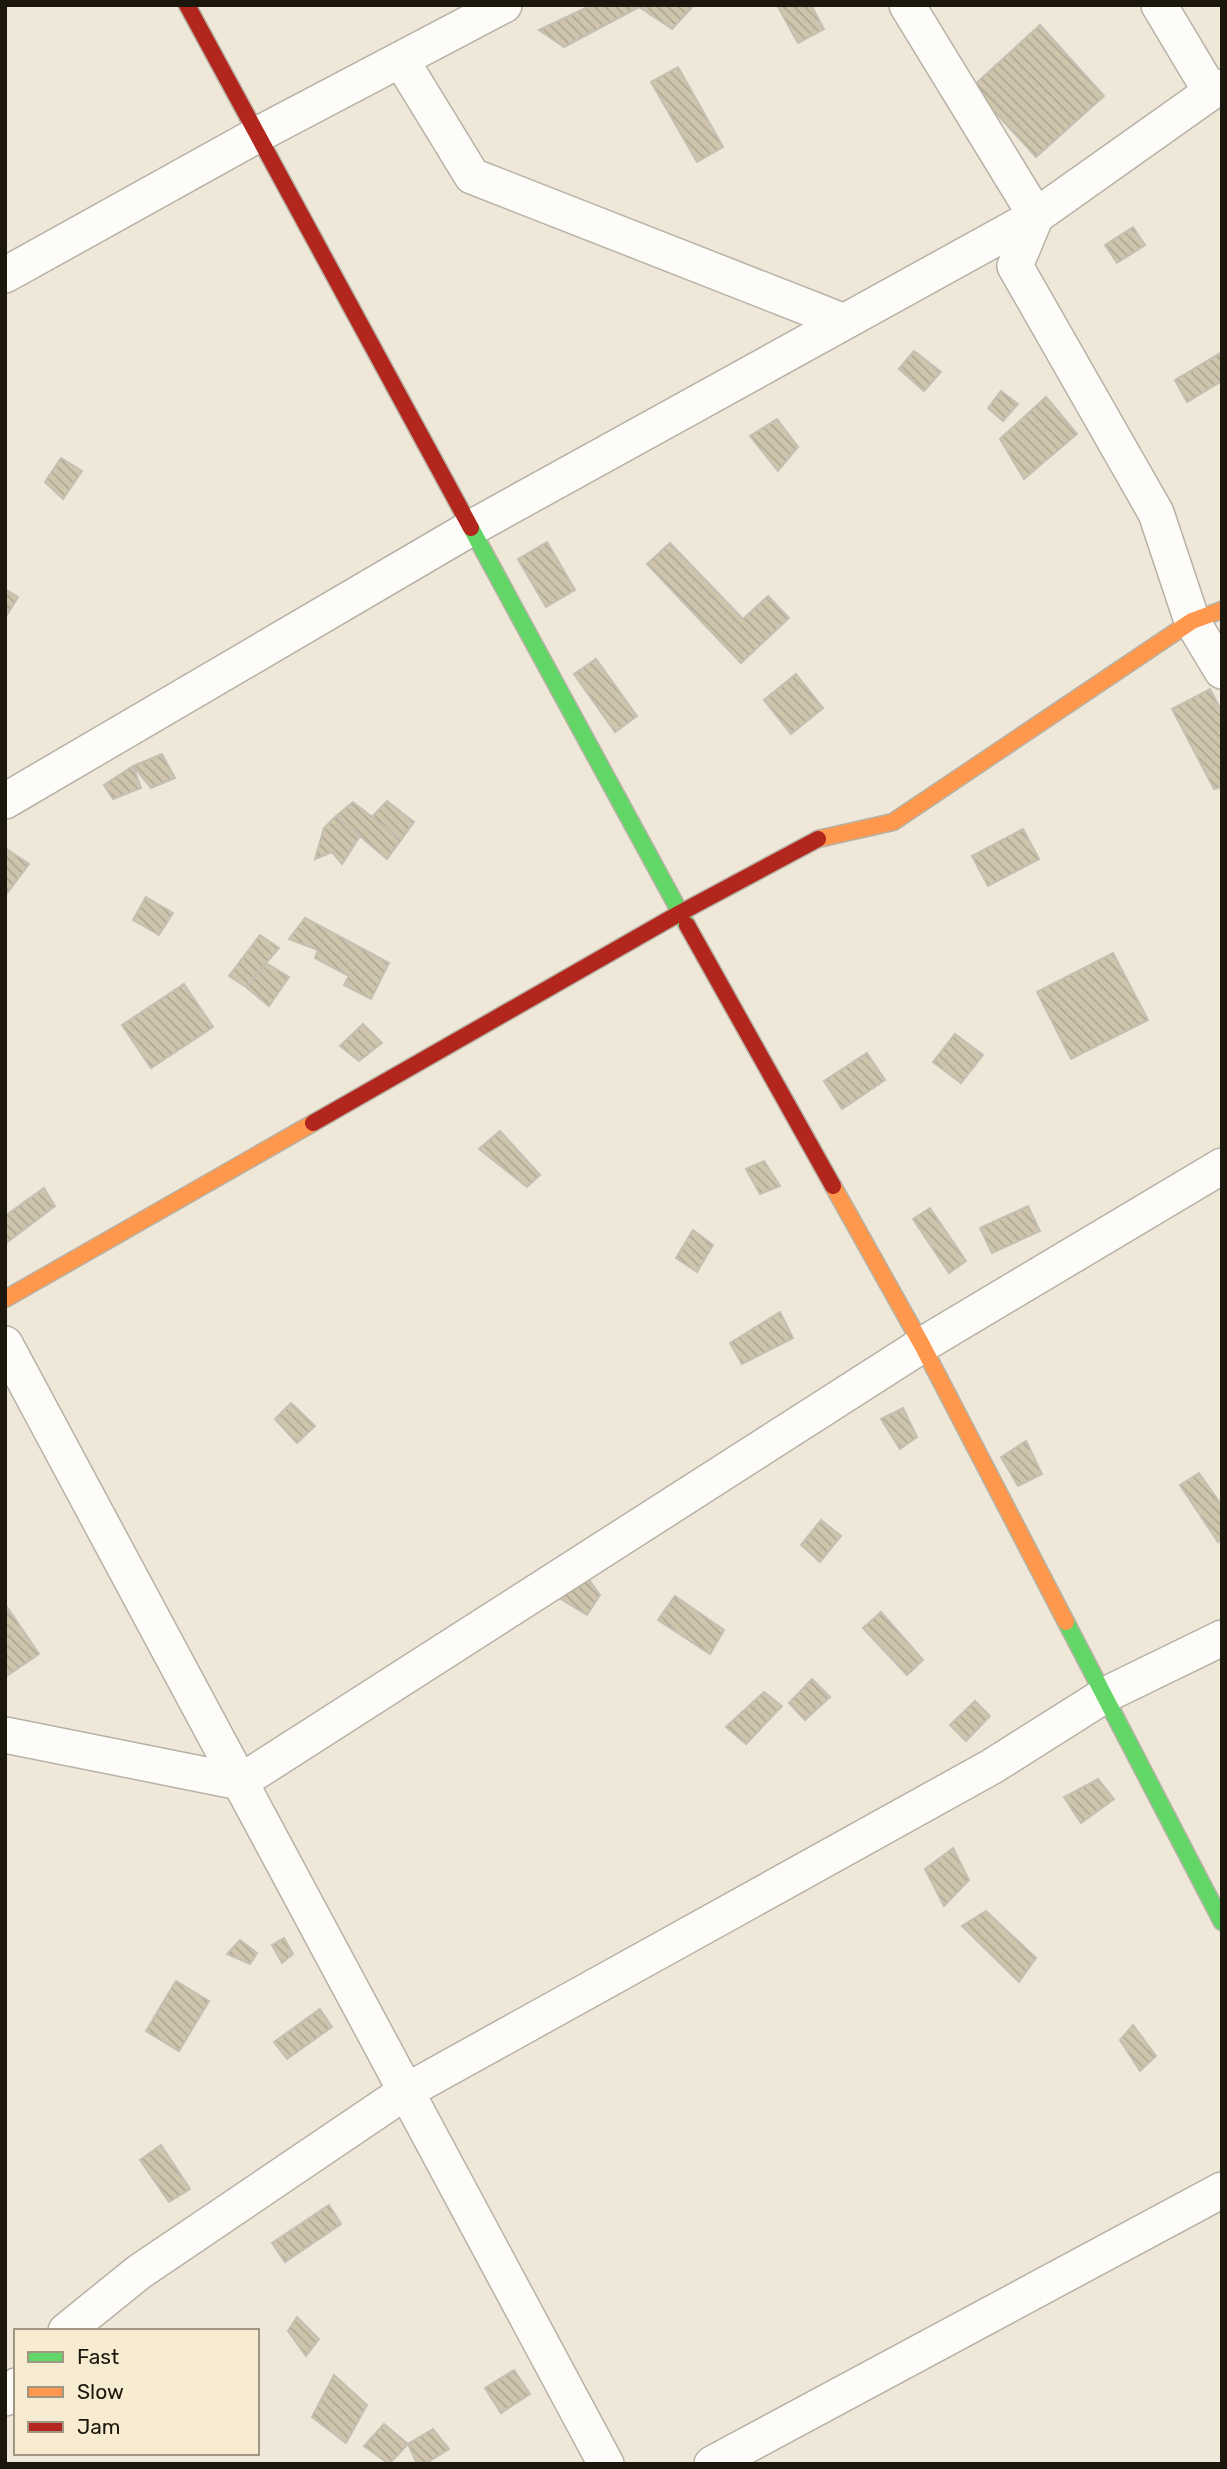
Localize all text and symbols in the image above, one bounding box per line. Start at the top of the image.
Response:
legend [14,2329,259,2455]
text: Fast [77,2344,119,2369]
text: Slow [77,2379,124,2404]
text: Jam [77,2414,121,2439]

